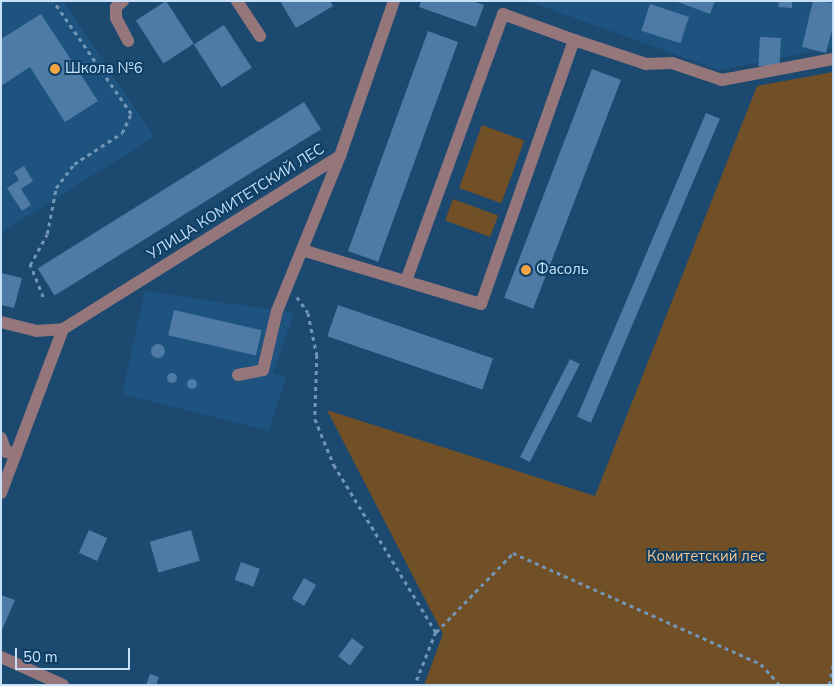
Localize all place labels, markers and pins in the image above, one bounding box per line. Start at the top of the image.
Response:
place label: Школа №6 [65,60,143,78]
marker: Школа №6 [49,63,61,75]
place label: Фасоль [536,261,589,279]
marker: Фасоль [520,264,532,276]

